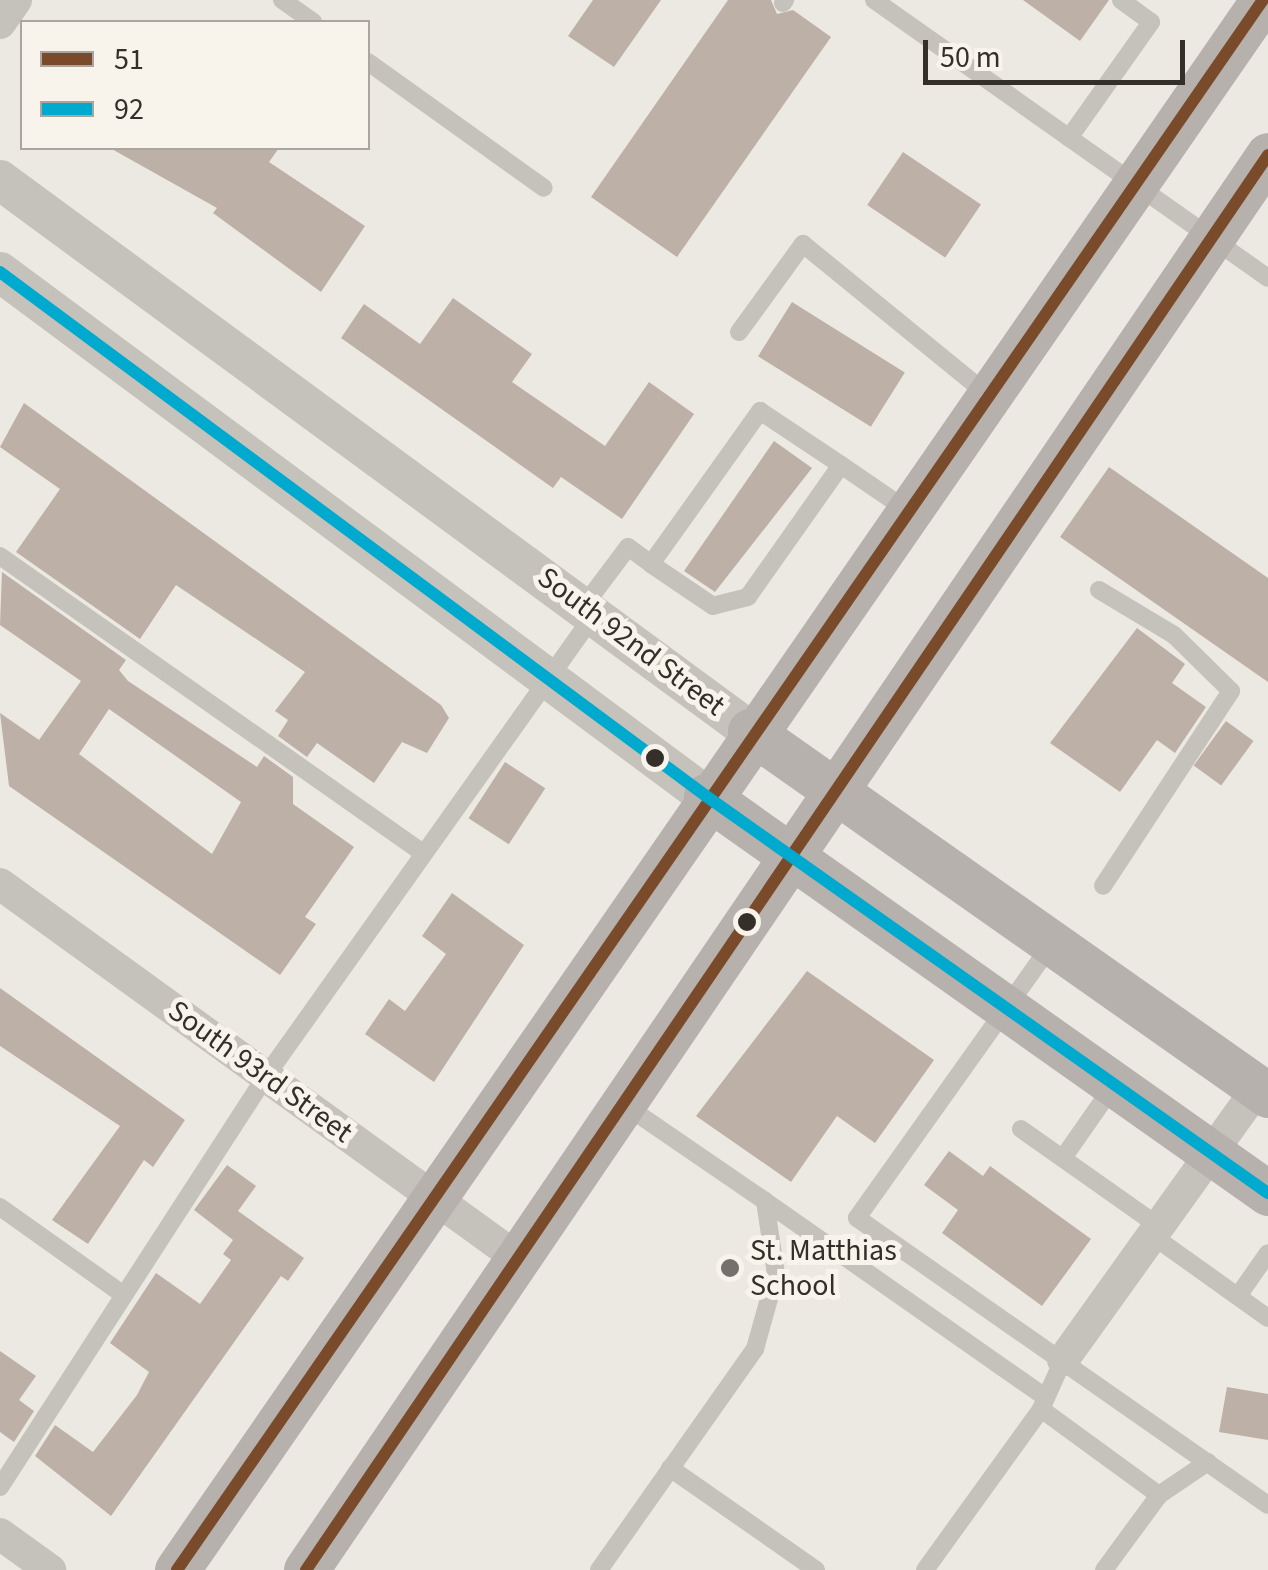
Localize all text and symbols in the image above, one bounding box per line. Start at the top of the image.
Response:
legend [20,20,370,150]
scale bar [928,20,1190,82]
text: 50 m [940,36,1001,79]
text: 51 [114,38,144,81]
text: 92 [114,88,144,131]
street label: South 92nd Street [530,560,732,724]
unlabelled marker [645,748,665,768]
unlabelled marker [737,912,757,932]
street label: South 93rd Street [161,993,359,1151]
place label: St. Matthias School [750,1233,897,1304]
marker: St. Matthias School [719,1257,741,1279]

